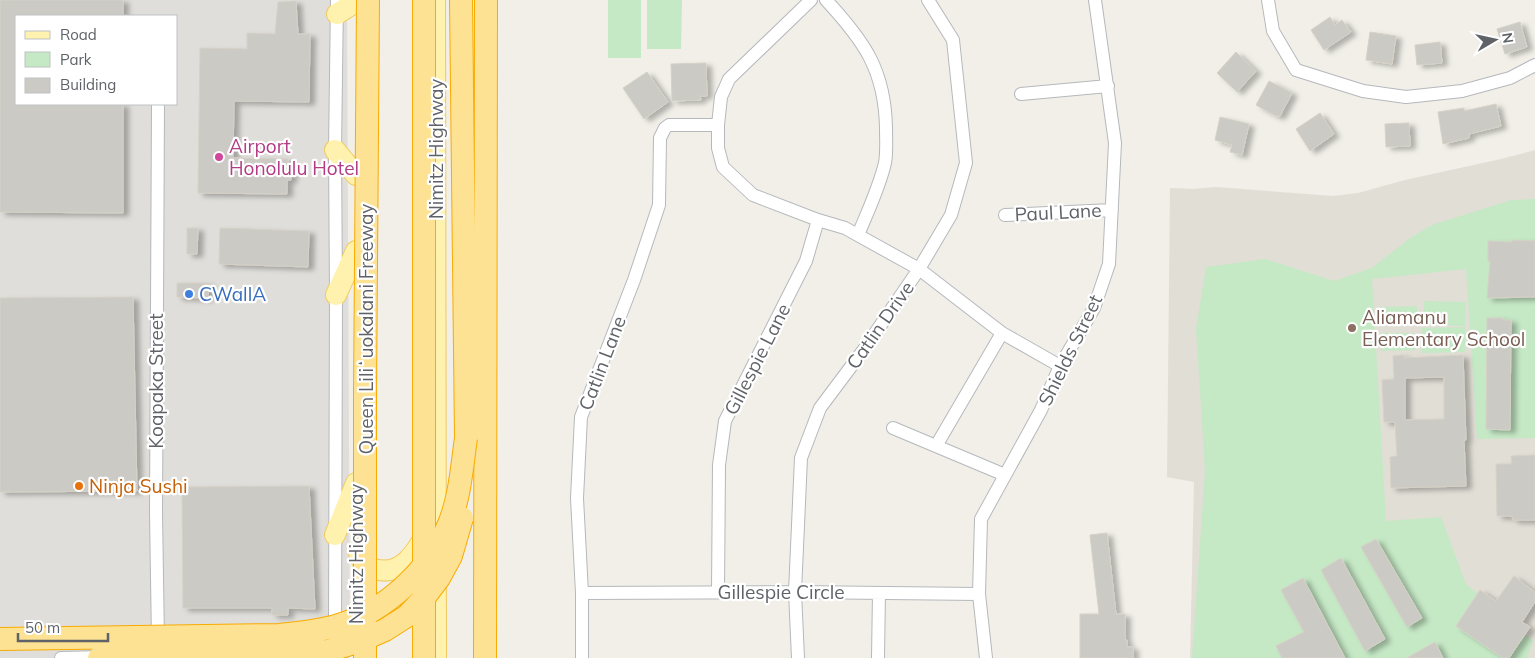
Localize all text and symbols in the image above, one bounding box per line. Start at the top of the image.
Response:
legend [15,15,178,105]
north arrow [1470,15,1520,65]
text: Road [60,25,97,44]
text: N [1498,31,1518,45]
text: Park [60,50,92,69]
text: Building [60,75,116,94]
street label: Nimitz Highway [424,79,448,219]
place label: Airport Honolulu Hotel [229,134,359,180]
marker: Airport Honolulu Hotel [213,151,225,163]
street label: Paul Lane [1014,198,1102,226]
street label: Queen Liliʻuokalani Freeway [354,204,378,454]
street label: Catlin Drive [841,276,919,374]
place label: CWallA [199,282,266,306]
marker: CWallA [183,288,195,300]
street label: Shields Street [1033,290,1107,409]
street label: Gillespie Lane [719,299,795,419]
place label: Aliamanu Elementary School [1362,305,1525,351]
street label: Catlin Lane [573,312,631,414]
street label: Koapaka Street [144,313,168,449]
marker: Aliamanu Elementary School [1346,322,1358,334]
place label: Ninja Sushi [89,474,188,498]
marker: Ninja Sushi [73,480,85,492]
street label: Nimitz Highway [344,484,368,624]
street label: Gillespie Circle [718,580,845,604]
scale bar [18,610,108,642]
text: 50 m [25,618,60,637]

